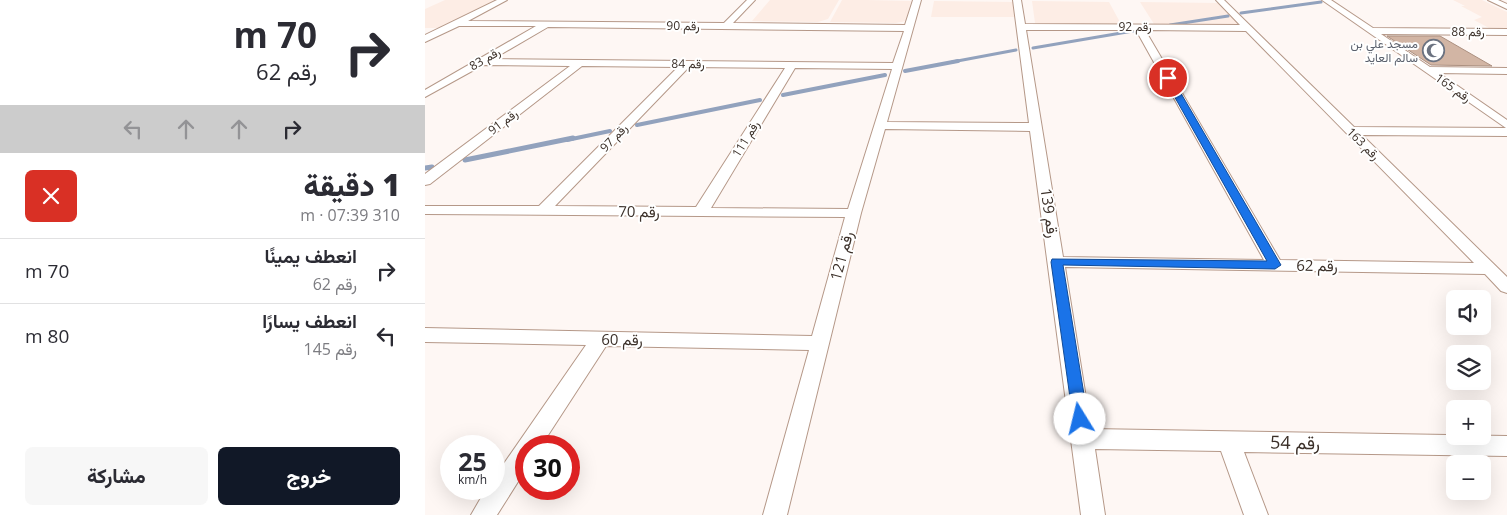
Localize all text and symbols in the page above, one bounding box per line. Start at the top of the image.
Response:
text: 70 m [234,11,317,58]
street label: رقم 90 [666,17,700,34]
street label: رقم 92 [1118,18,1152,35]
icon: right [335,20,400,85]
street label: رقم 88 [1451,23,1485,40]
place label: مسجد علي بن سالم العايد [1351,35,1418,66]
mosque icon: مسجد علي بن سالم العايد [1422,39,1446,63]
street label: رقم 83 [466,43,503,74]
street label: رقم 84 [671,55,705,72]
text: رقم 62 [256,56,317,86]
pin [1147,57,1189,99]
icon: arrive [1154,64,1182,92]
street label: رقم 165 [1432,69,1475,106]
street label: رقم 91 [484,105,521,138]
icon: left [119,115,147,143]
icon: ahead [172,115,200,143]
icon: ahead [225,115,253,143]
icon: right [278,115,306,143]
street label: رقم 111 [728,117,763,160]
street label: رقم 97 [596,120,631,156]
street label: رقم 163 [1343,123,1384,164]
text: 1 دقيقة [304,164,400,205]
button: close [25,170,77,222]
street label: رقم 139 [1036,187,1063,239]
street label: رقم 70 [618,201,660,222]
text: 310 m · 07:39 [300,204,400,226]
street label: رقم 121 [825,229,858,283]
text: انعطف يمينًا [264,243,357,269]
street label: رقم 62 [1296,255,1338,276]
icon: right [372,257,400,285]
text: 70 m [25,258,69,284]
text: رقم 62 [313,273,357,295]
map controls [1446,290,1491,500]
button: sound [1446,290,1491,335]
text: انعطف يسارًا [262,308,357,334]
icon: left [372,322,400,350]
text: 80 m [25,323,69,349]
street label: رقم 60 [601,329,643,350]
text: رقم 145 [304,338,357,360]
button: layers [1446,345,1491,390]
position arrow [1053,392,1105,444]
button: + [1446,400,1491,445]
street label: رقم 54 [1270,430,1320,455]
speed limit sign: 30 [515,435,580,500]
text: 25 [458,444,487,478]
button: مشاركة [25,447,208,505]
button: خروج [218,447,400,505]
button: − [1446,455,1491,500]
text: km/h [458,471,487,488]

